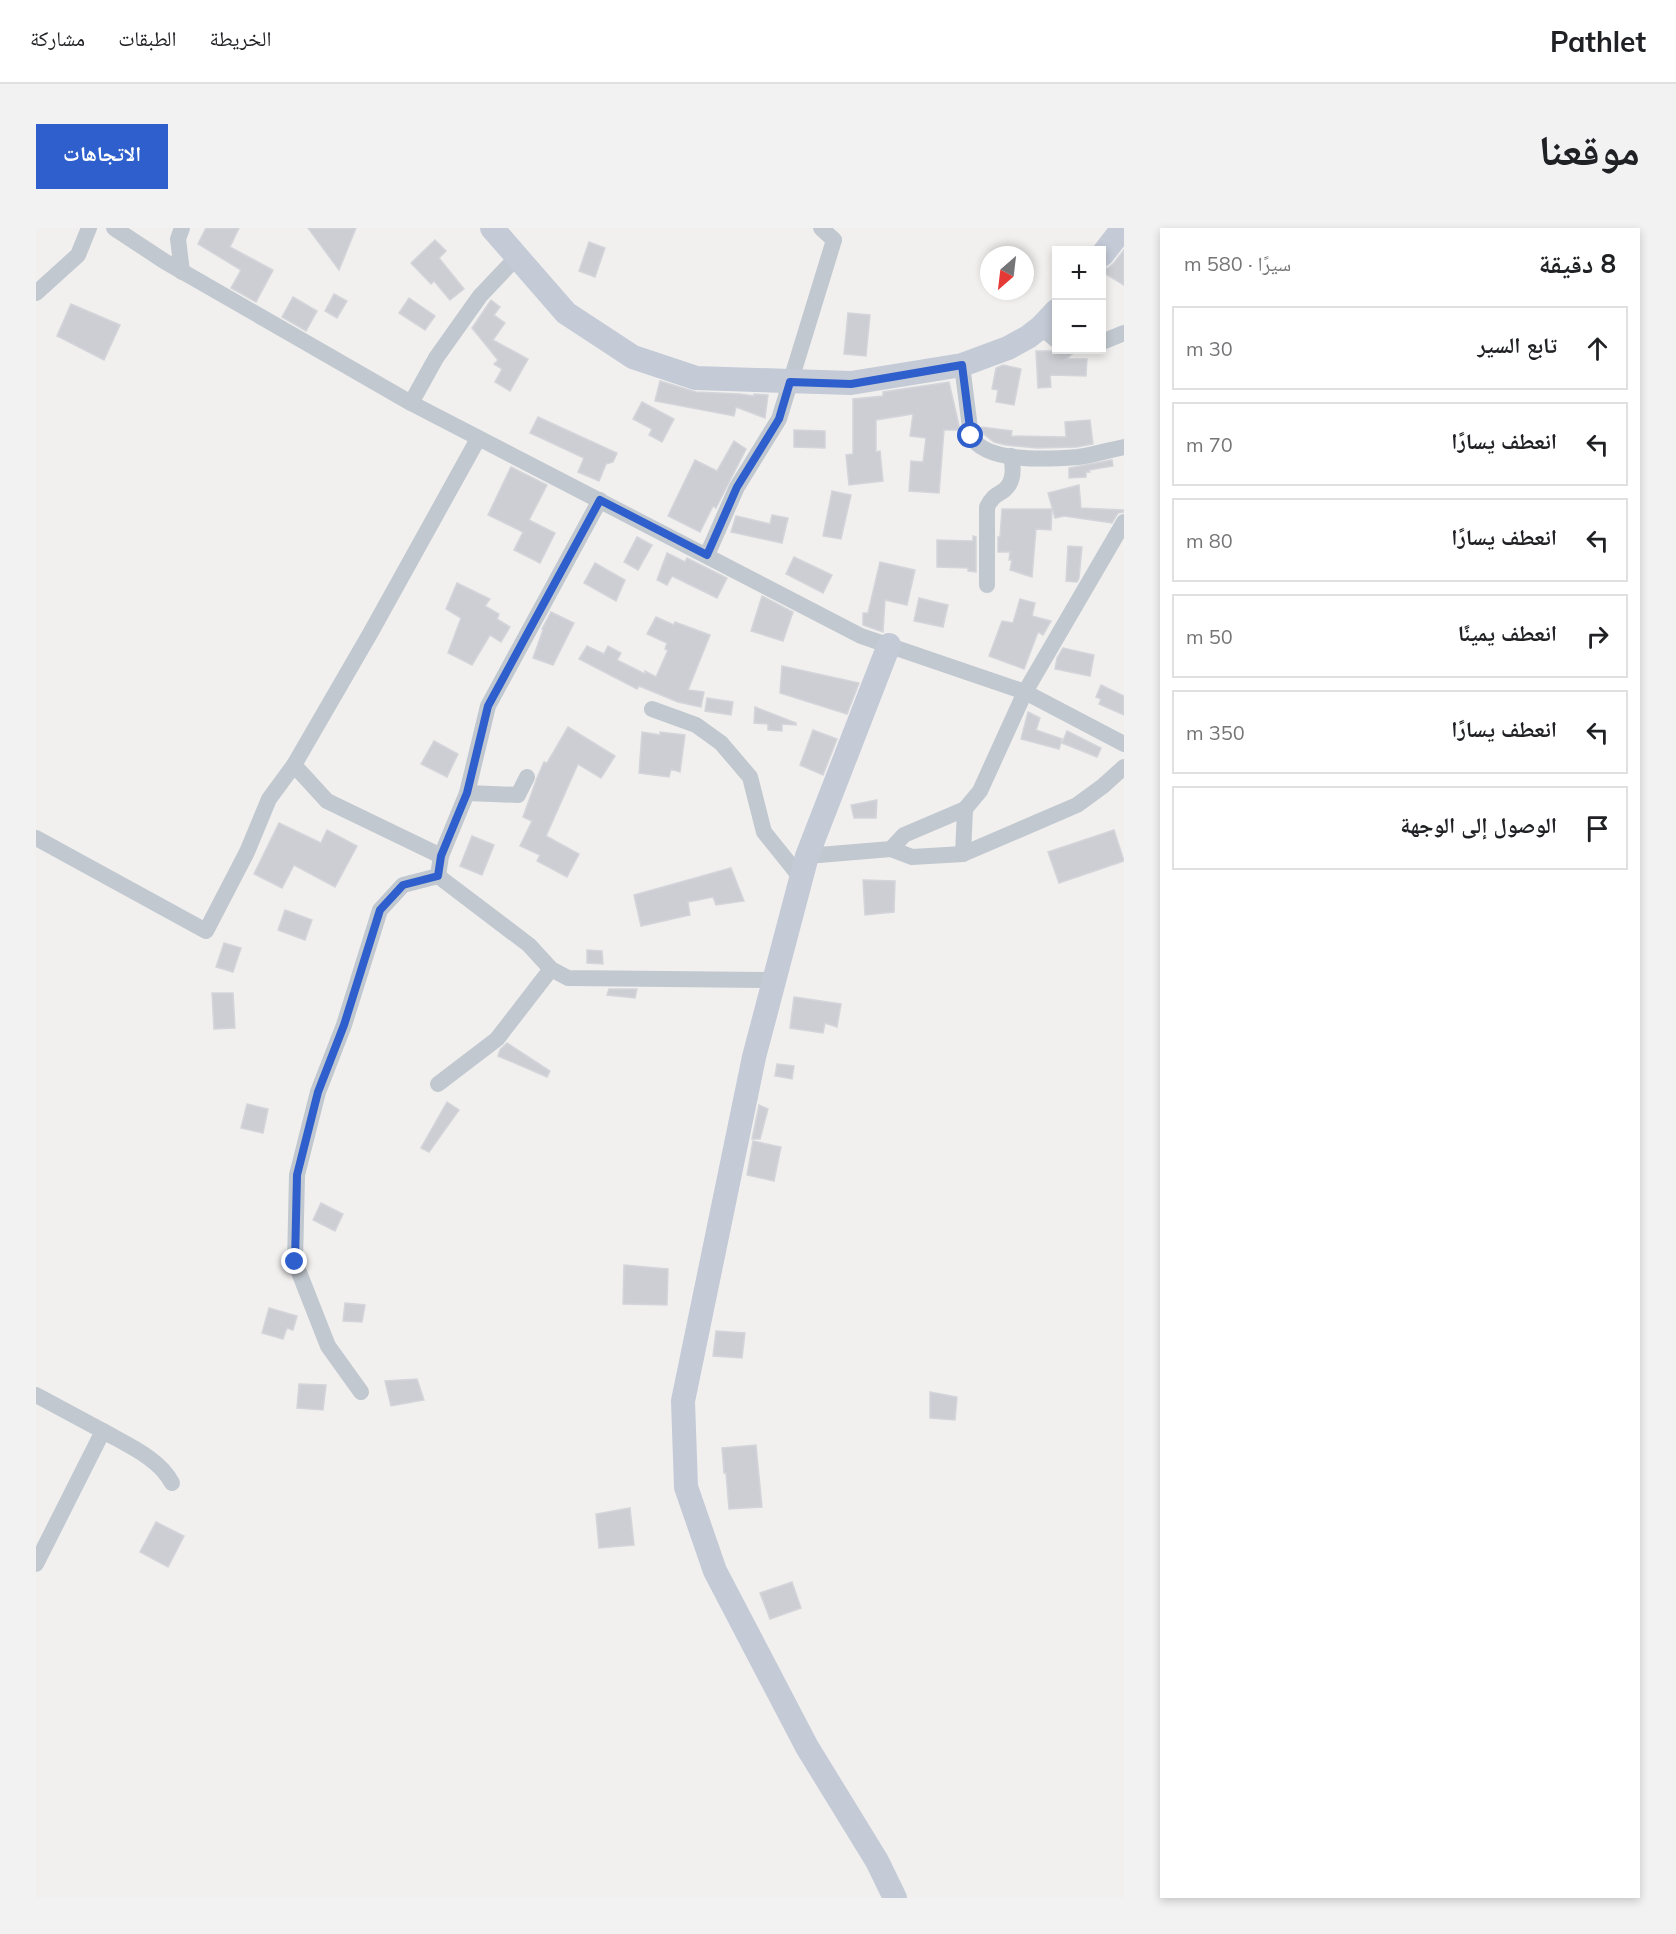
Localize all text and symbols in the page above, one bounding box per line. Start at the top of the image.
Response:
text: Pathlet [1550,24,1646,59]
text: مشاركة [30,25,85,51]
text: الطبقات [118,25,177,51]
text: الخريطة [210,25,271,51]
text: موقعنا [1539,123,1640,176]
button: الاتجاهات [36,124,168,189]
north arrow [980,246,1034,300]
map controls [1052,246,1106,354]
button: + [1052,246,1106,300]
text: 8 دقيقة [1539,247,1616,280]
text: سيرًا · 580 m [1184,251,1291,276]
button: − [1052,300,1106,354]
text: تابع السير [1478,331,1557,359]
icon: ahead [1581,332,1614,365]
text: 30 m [1186,336,1233,361]
route start [957,422,983,448]
text: انعطف يسارًا [1451,427,1557,455]
icon: left [1581,428,1614,461]
text: 70 m [1186,432,1233,457]
text: انعطف يسارًا [1451,523,1557,551]
icon: left [1581,524,1614,557]
text: 80 m [1186,528,1233,553]
text: انعطف يمينًا [1458,619,1557,647]
icon: right [1581,620,1614,653]
text: 50 m [1186,624,1233,649]
text: انعطف يسارًا [1451,715,1557,743]
icon: left [1581,716,1614,749]
text: 350 m [1186,720,1245,745]
text: الوصول إلى الوجهة [1400,811,1557,839]
icon: arrive [1581,812,1614,845]
route end [281,1248,307,1274]

